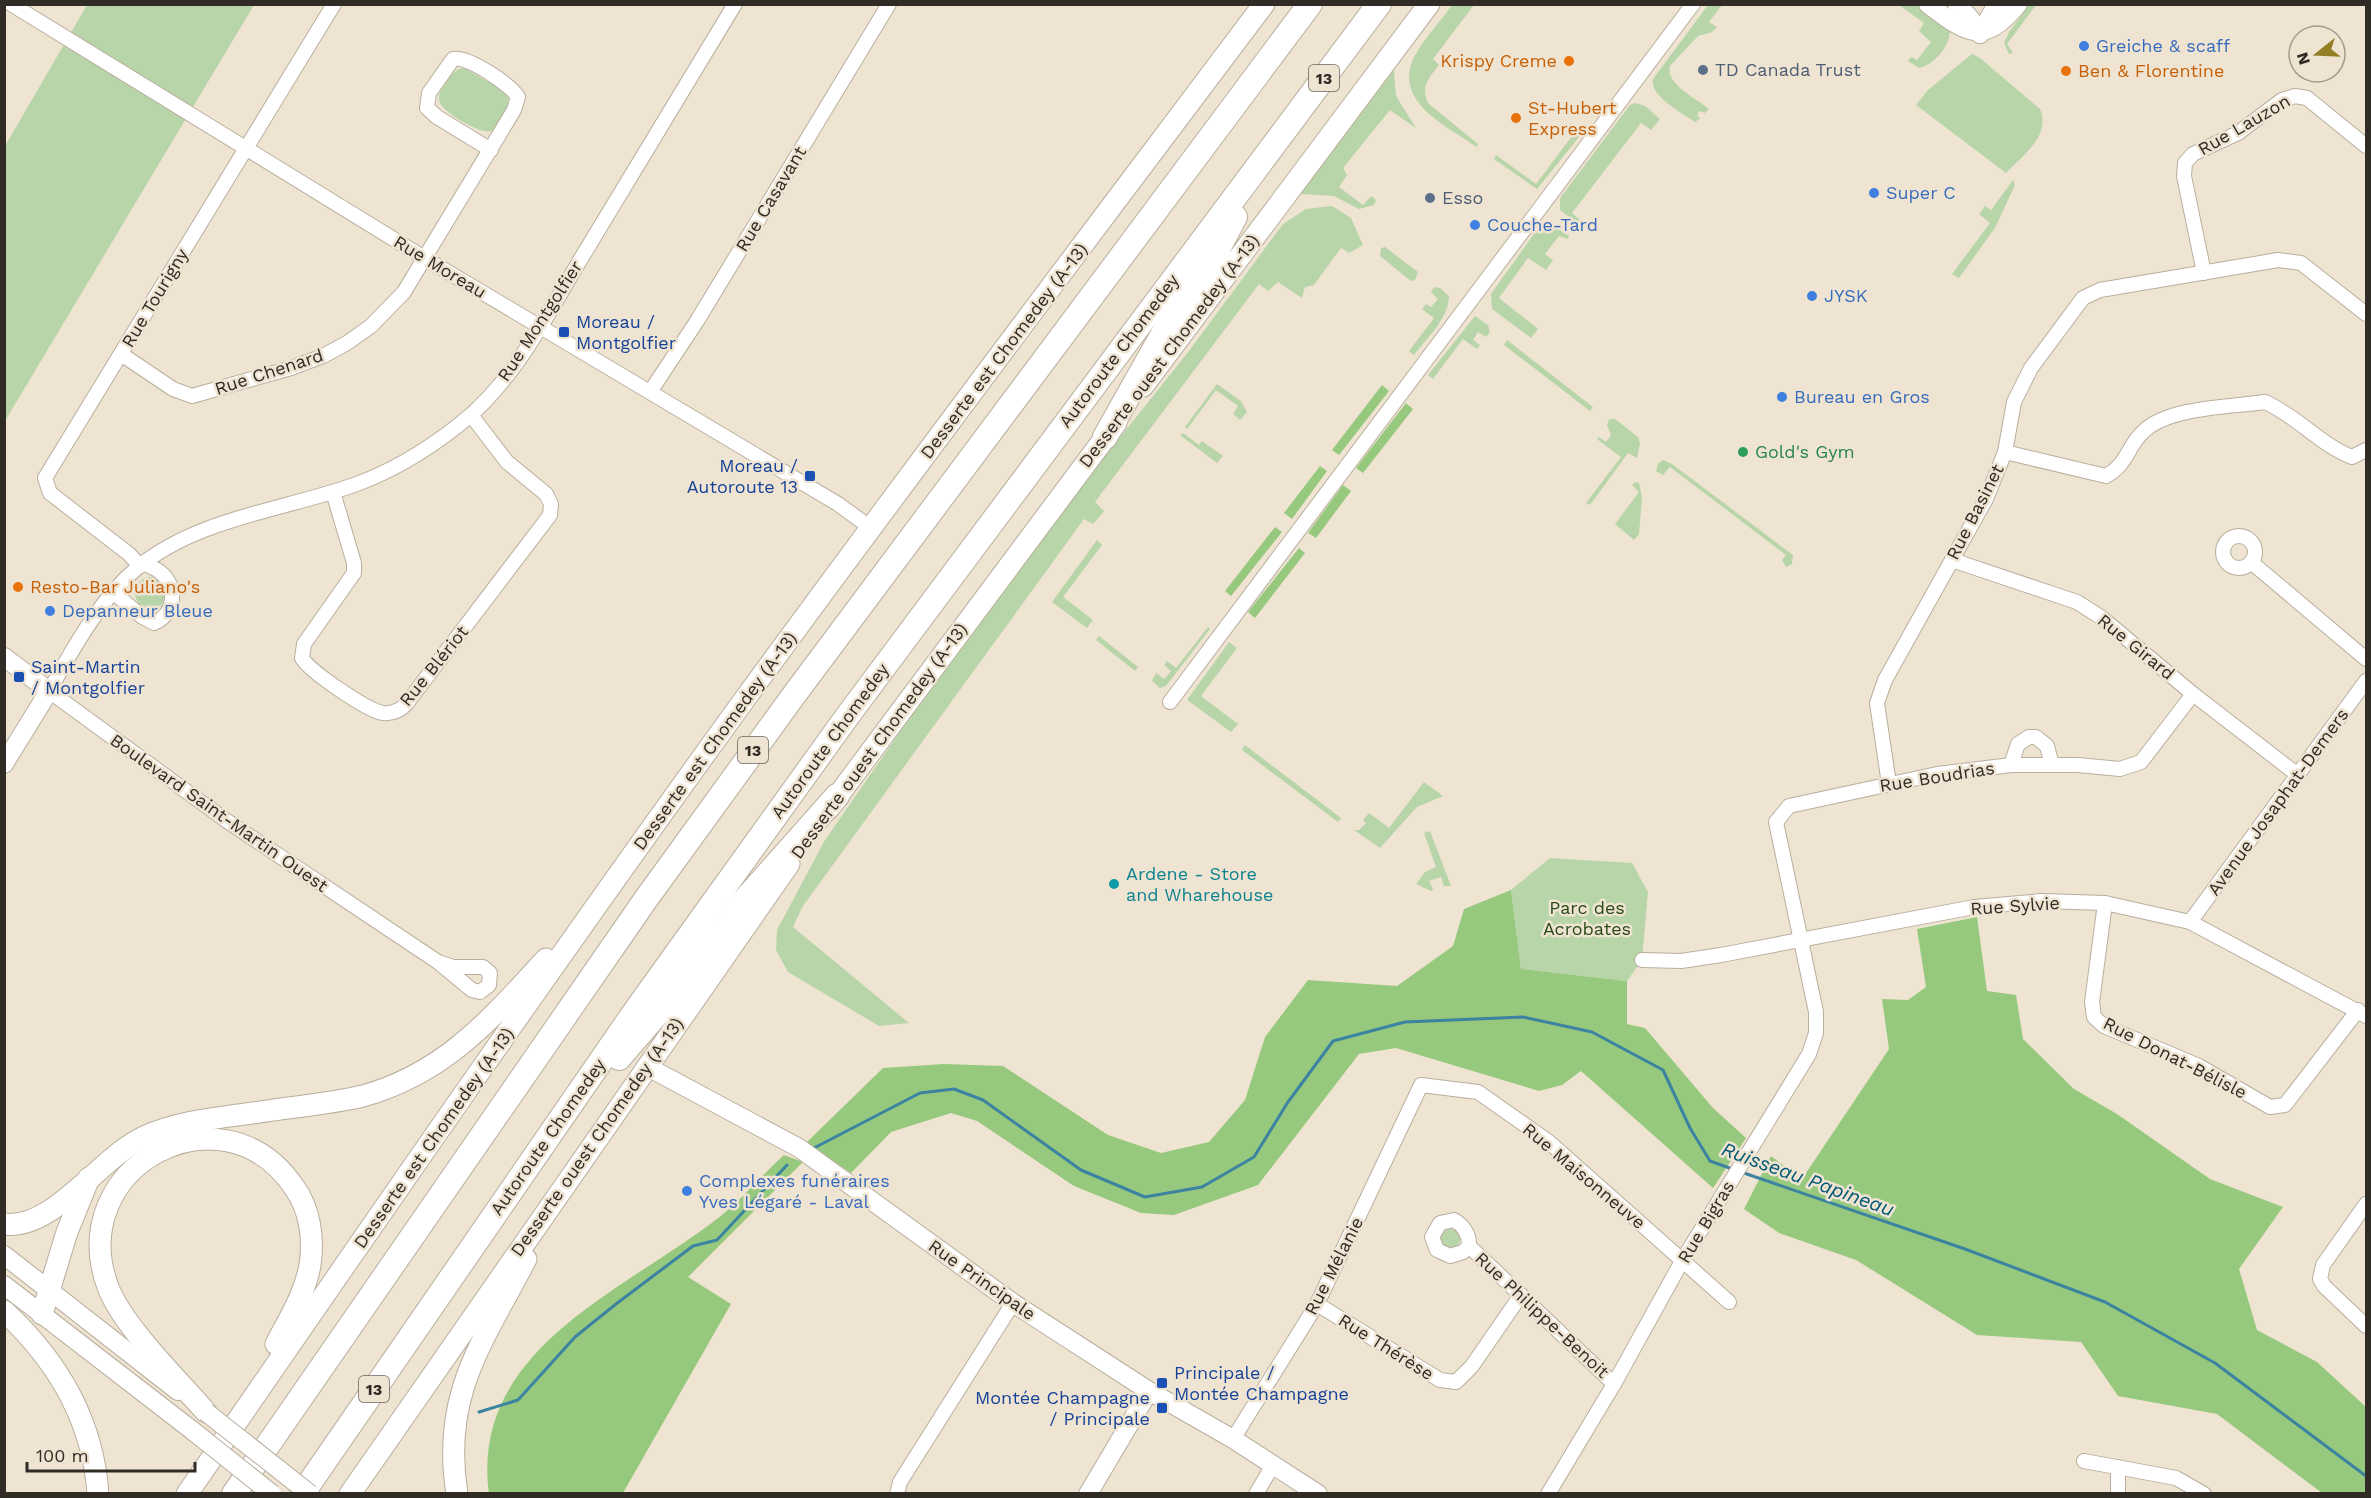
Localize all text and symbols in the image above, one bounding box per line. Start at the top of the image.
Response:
north arrow [2287,24,2347,84]
place label: Greiche & scaff [2096,35,2230,56]
marker: Greiche & scaff [2077,39,2091,53]
place label: Krispy Creme [1440,50,1557,71]
text: N [2292,50,2314,67]
marker: Krispy Creme [1562,54,1576,68]
place label: TD Canada Trust [1715,59,1861,80]
place label: Ben & Florentine [2078,60,2224,81]
marker: TD Canada Trust [1696,63,1710,77]
marker: Ben & Florentine [2059,64,2073,78]
road number: 13 [1309,65,1339,91]
street label: Rue Lauzon [2194,90,2294,159]
place label: St-Hubert Express [1528,97,1617,139]
marker: St-Hubert Express [1509,111,1523,125]
street label: Rue Casavant [731,142,810,255]
place label: Super C [1886,182,1956,203]
marker: Super C [1867,186,1881,200]
place label: Esso [1442,187,1483,208]
marker: Esso [1423,191,1437,205]
place label: Couche-Tard [1487,214,1598,235]
marker: Couche-Tard [1468,218,1482,232]
street label: Desserte ouest Chomedey (A-13) [1074,230,1263,471]
street label: Rue Moreau [390,231,490,302]
street label: Desserte est Chomedey (A-13) [916,239,1092,463]
street label: Rue Tourigny [117,244,193,351]
street label: Rue Montgolfier [493,257,586,385]
street label: Autoroute Chomedey [1054,269,1184,432]
place label: JYSK [1824,285,1868,306]
marker: JYSK [1805,289,1819,303]
place label: Moreau / Montgolfier [576,311,676,353]
marker: Moreau / Montgolfier [557,325,571,339]
street label: Rue Chenard [212,344,326,399]
place label: Bureau en Gros [1794,386,1930,407]
marker: Bureau en Gros [1775,390,1789,404]
place label: Gold's Gym [1755,441,1855,462]
marker: Gold's Gym [1736,445,1750,459]
place label: Moreau / Autoroute 13 [687,455,798,497]
street label: Rue Basinet [1941,460,2008,563]
marker: Moreau / Autoroute 13 [803,469,817,483]
place label: Resto-Bar Juliano's [30,576,200,597]
marker: Resto-Bar Juliano's [11,580,25,594]
place label: Depanneur Bleue [62,600,213,621]
marker: Depanneur Bleue [43,604,57,618]
street label: Rue Girard [2094,609,2179,684]
street label: Desserte ouest Chomedey (A-13) [786,619,971,863]
street label: Rue Blériot [395,621,473,710]
street label: Desserte est Chomedey (A-13) [628,628,802,854]
place label: Saint-Martin / Montgolfier [31,656,145,698]
street label: Autoroute Chomedey [766,659,893,822]
marker: Saint-Martin / Montgolfier [12,670,26,684]
street label: Avenue Josaphat-Demers [2203,704,2353,899]
street label: Boulevard Saint-Martin Ouest [106,729,332,896]
road number: 13 [738,737,768,763]
street label: Rue Boudrias [1878,757,1996,796]
place label: Ardene - Store and Wharehouse [1126,863,1273,905]
marker: Ardene - Store and Wharehouse [1107,877,1121,891]
street label: Rue Sylvie [1970,892,2060,919]
park label: Parc des Acrobates [1543,897,1631,939]
street label: Rue Donat-Bélisle [2100,1012,2251,1103]
street label: Desserte ouest Chomedey (A-13) [506,1013,687,1260]
street label: Desserte est Chomedey (A-13) [349,1023,518,1252]
street label: Autoroute Chomedey [485,1054,610,1219]
street label: Rue Maisonneuve [1519,1118,1650,1233]
water label: Ruisseau Papineau [1719,1137,1897,1221]
place label: Complexes funéraires Yves Légaré - Laval [699,1170,890,1212]
street label: Rue Bigras [1673,1177,1738,1267]
marker: Complexes funéraires Yves Légaré - Laval [680,1184,694,1198]
street label: Rue Mélanie [1300,1213,1367,1318]
street label: Rue Principale [925,1235,1040,1324]
street label: Rue Philippe-Benoit [1471,1247,1614,1382]
street label: Rue Thérèse [1335,1309,1438,1384]
place label: Principale / Montée Champagne [1174,1362,1349,1404]
road number: 13 [359,1376,389,1402]
marker: Principale / Montée Champagne [1155,1376,1169,1390]
place label: Montée Champagne / Principale [975,1387,1150,1429]
marker: Montée Champagne / Principale [1155,1401,1169,1415]
scale bar [27,1435,195,1473]
text: 100 m [36,1445,89,1466]

